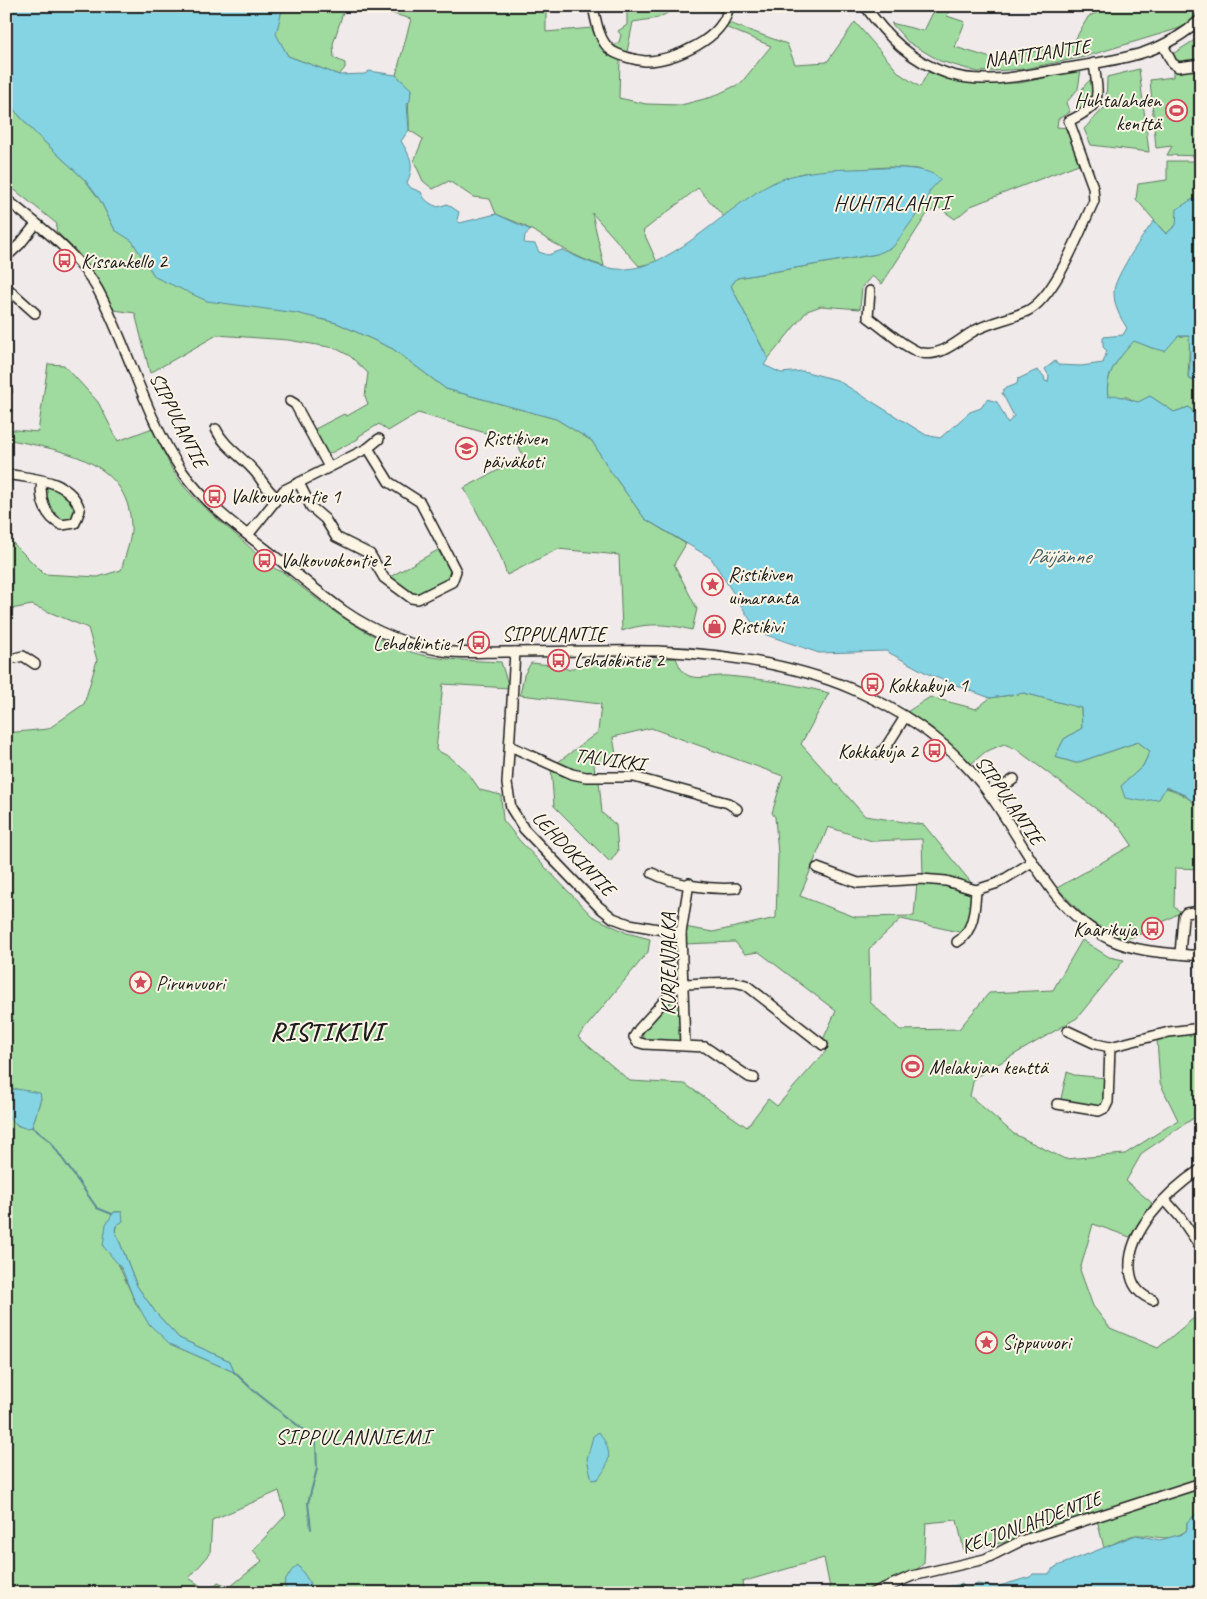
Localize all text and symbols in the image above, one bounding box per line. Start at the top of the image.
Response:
street label: NAATTIANTIE [982,33,1095,73]
place label: Huhtalahden kenttä [1074,88,1162,136]
sports icon: Huhtalahden kenttä [1165,99,1189,123]
district label: HUHTALAHTI [834,189,955,217]
bus stop icon: Kissankello 2 [53,249,77,273]
place label: Kissankello 2 [81,249,169,274]
street label: SIPPULANTIE [144,368,215,475]
place label: Ristikiven päiväkoti [483,426,549,474]
school or university icon: Ristikiven päiväkoti [455,437,479,461]
bus stop icon: Valkovuokontie 1 [202,484,226,508]
place label: Valkovuokontie 1 [230,484,341,509]
water label: Päijänne [1028,543,1093,569]
bus stop icon: Valkovuokontie 2 [252,548,276,572]
place label: Valkovuokontie 2 [280,548,392,573]
place label: Ristikiven uimaranta [728,562,800,610]
place icon: Ristikiven uimaranta [700,573,724,597]
shop icon: Ristikivi [702,614,726,638]
place label: Ristikivi [730,614,786,639]
street label: SIPPULANTIE [502,622,609,647]
place label: Lehdokintie 1 [373,631,464,656]
bus stop icon: Lehdokintie 1 [467,631,491,655]
bus stop icon: Lehdokintie 2 [546,648,570,672]
place label: Lehdokintie 2 [574,648,666,673]
bus stop icon: Kokkakuja 1 [860,673,884,697]
place label: Kokkakuja 1 [888,673,969,698]
place label: Kokkakuja 2 [838,739,920,764]
bus stop icon: Kokkakuja 2 [922,739,946,763]
street label: TALVIKKI [573,742,651,777]
street label: SIPPULANTIE [970,751,1051,852]
street label: LEHDOKINTIE [527,806,623,903]
street label: KURJENJALKA [656,912,681,1015]
place label: Kaarikuja [1073,917,1139,942]
bus stop icon: Kaarikuja [1141,917,1165,941]
place icon: Pirunvuori [128,971,152,995]
place label: Pirunvuori [156,971,227,996]
district label: RISTIKIVI [270,1016,388,1048]
sports icon: Melakujan kenttä [901,1055,925,1079]
place label: Melakujan kenttä [929,1055,1049,1080]
place icon: Sippuvuori [974,1330,998,1354]
place label: Sippuvuori [1002,1330,1073,1355]
district label: SIPPULANNIEMI [275,1423,435,1451]
street label: KELJONLAHDENTIE [958,1484,1108,1559]

